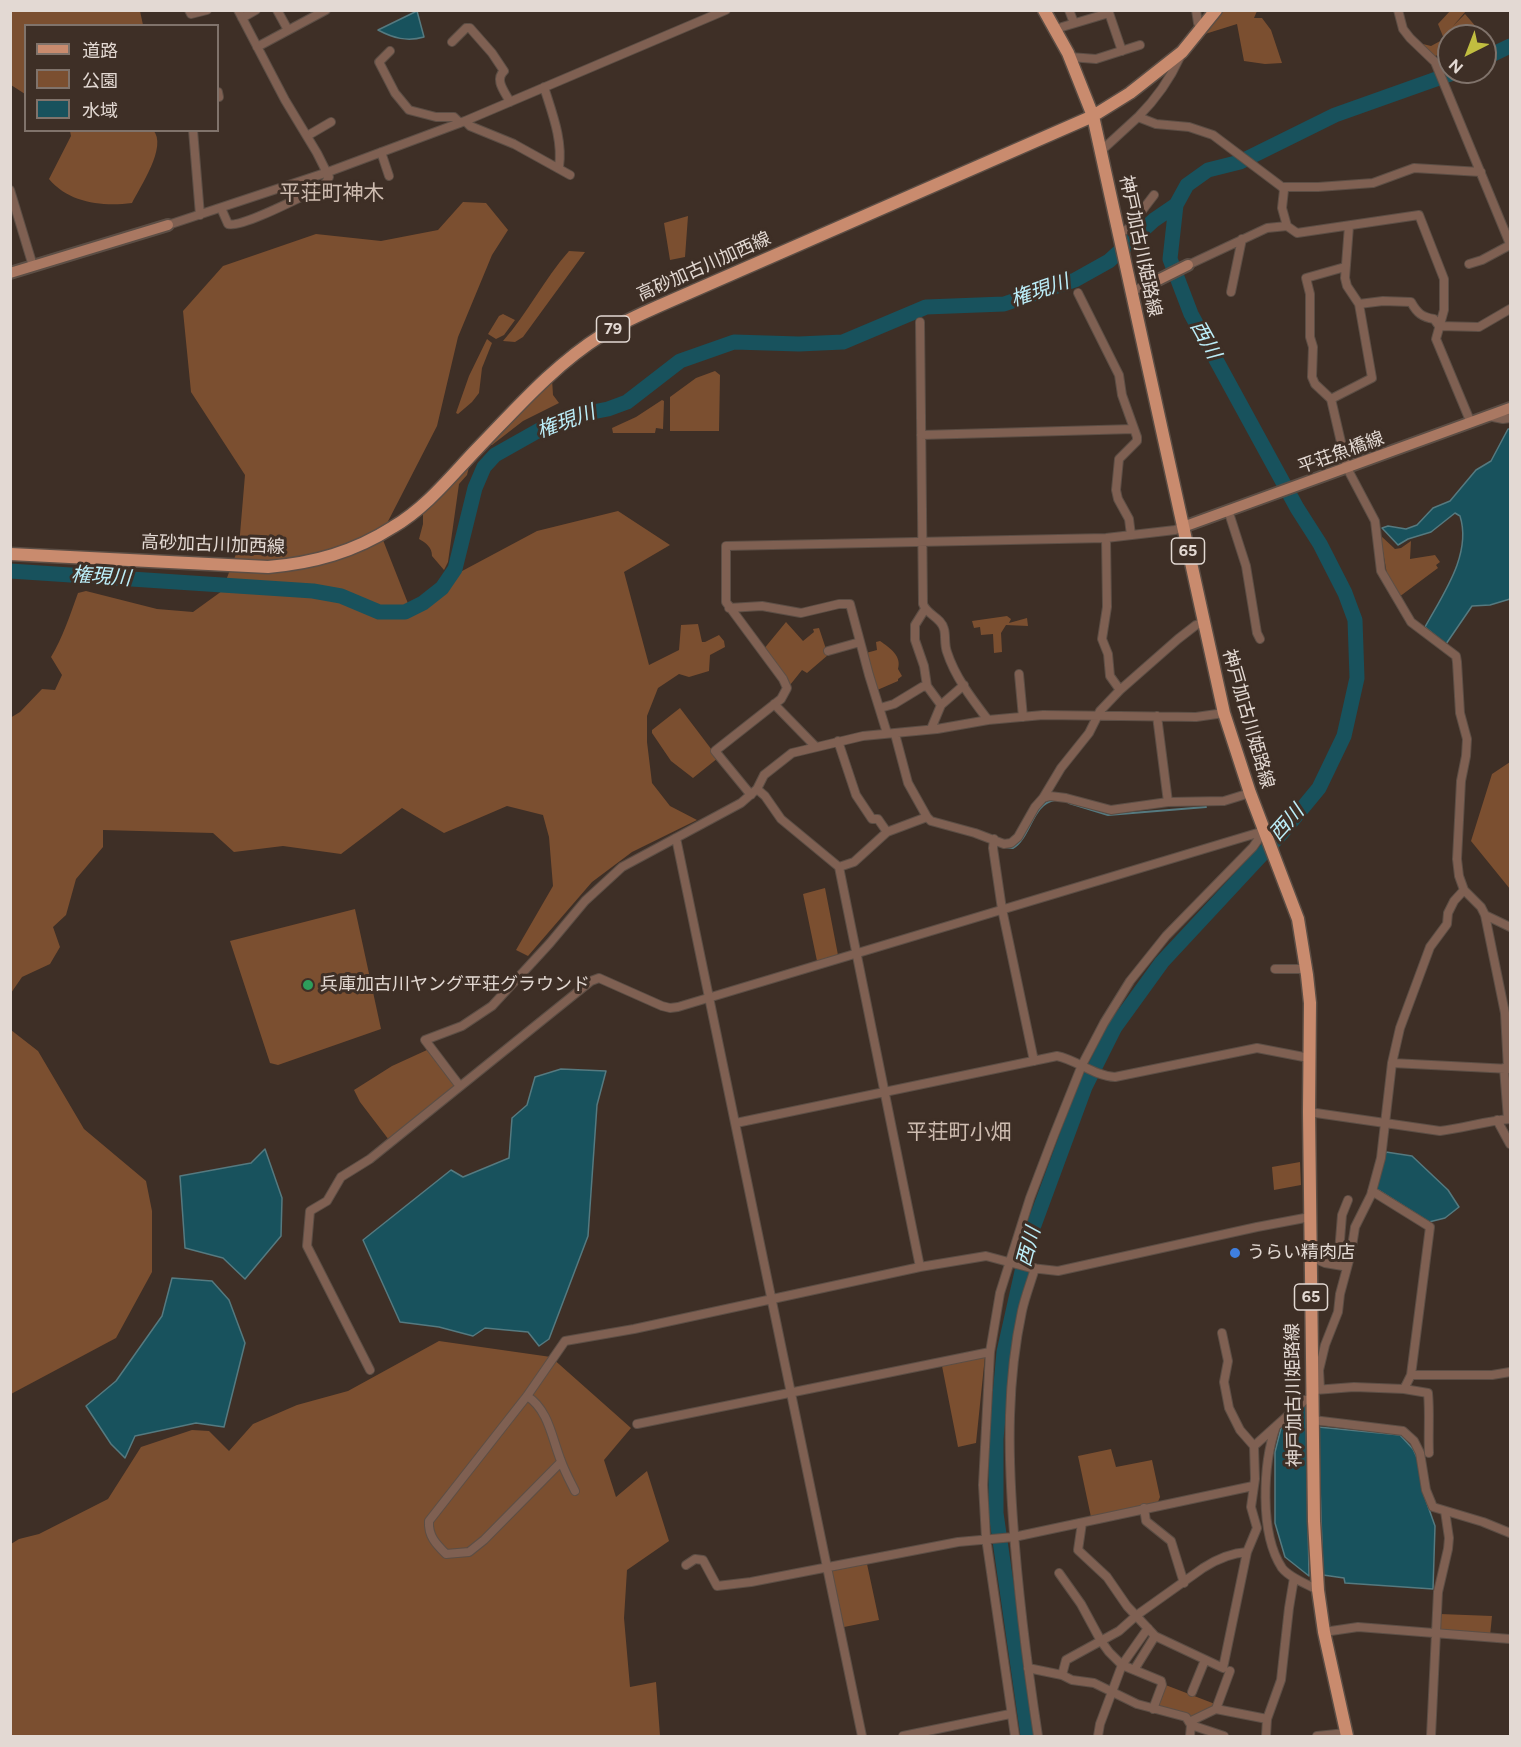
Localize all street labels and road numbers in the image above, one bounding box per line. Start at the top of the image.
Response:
street label: 神戸加古川姫路線 [1114,173,1166,319]
street label: 高砂加古川加西線 [634,228,774,306]
road number: 79 [596,316,630,342]
street label: 平荘魚橋線 [1295,427,1387,479]
street label: 高砂加古川加西線 [141,532,285,558]
road number: 65 [1172,538,1204,564]
street label: 神戸加古川姫路線 [1218,647,1278,791]
road number: 65 [1294,1284,1328,1310]
street label: 神戸加古川姫路線 [1282,1323,1306,1467]

